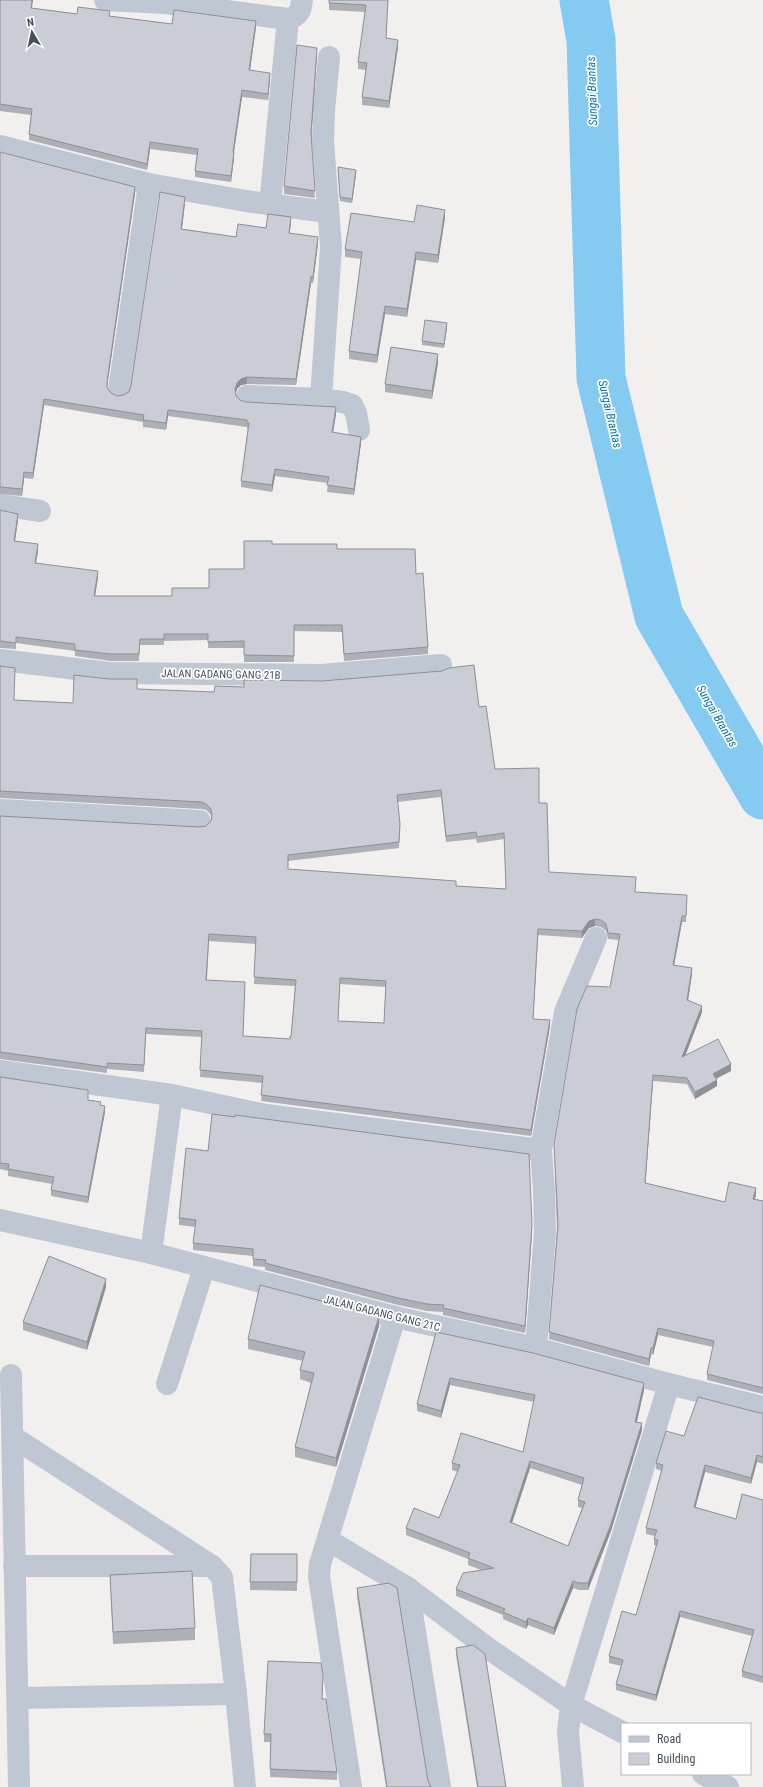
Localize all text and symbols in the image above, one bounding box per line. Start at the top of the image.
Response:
north arrow [12,12,52,52]
text: N [26,16,35,30]
water label: Sungai Brantas [584,56,600,126]
water label: Sungai Brantas [595,379,625,449]
street label: JALAN GADANG GANG 21B [161,667,281,682]
water label: Sungai Brantas [694,683,740,749]
street label: JALAN GADANG GANG 21C [322,1293,441,1334]
legend [621,1723,751,1775]
text: Road [657,1732,681,1746]
text: Building [657,1752,695,1766]

